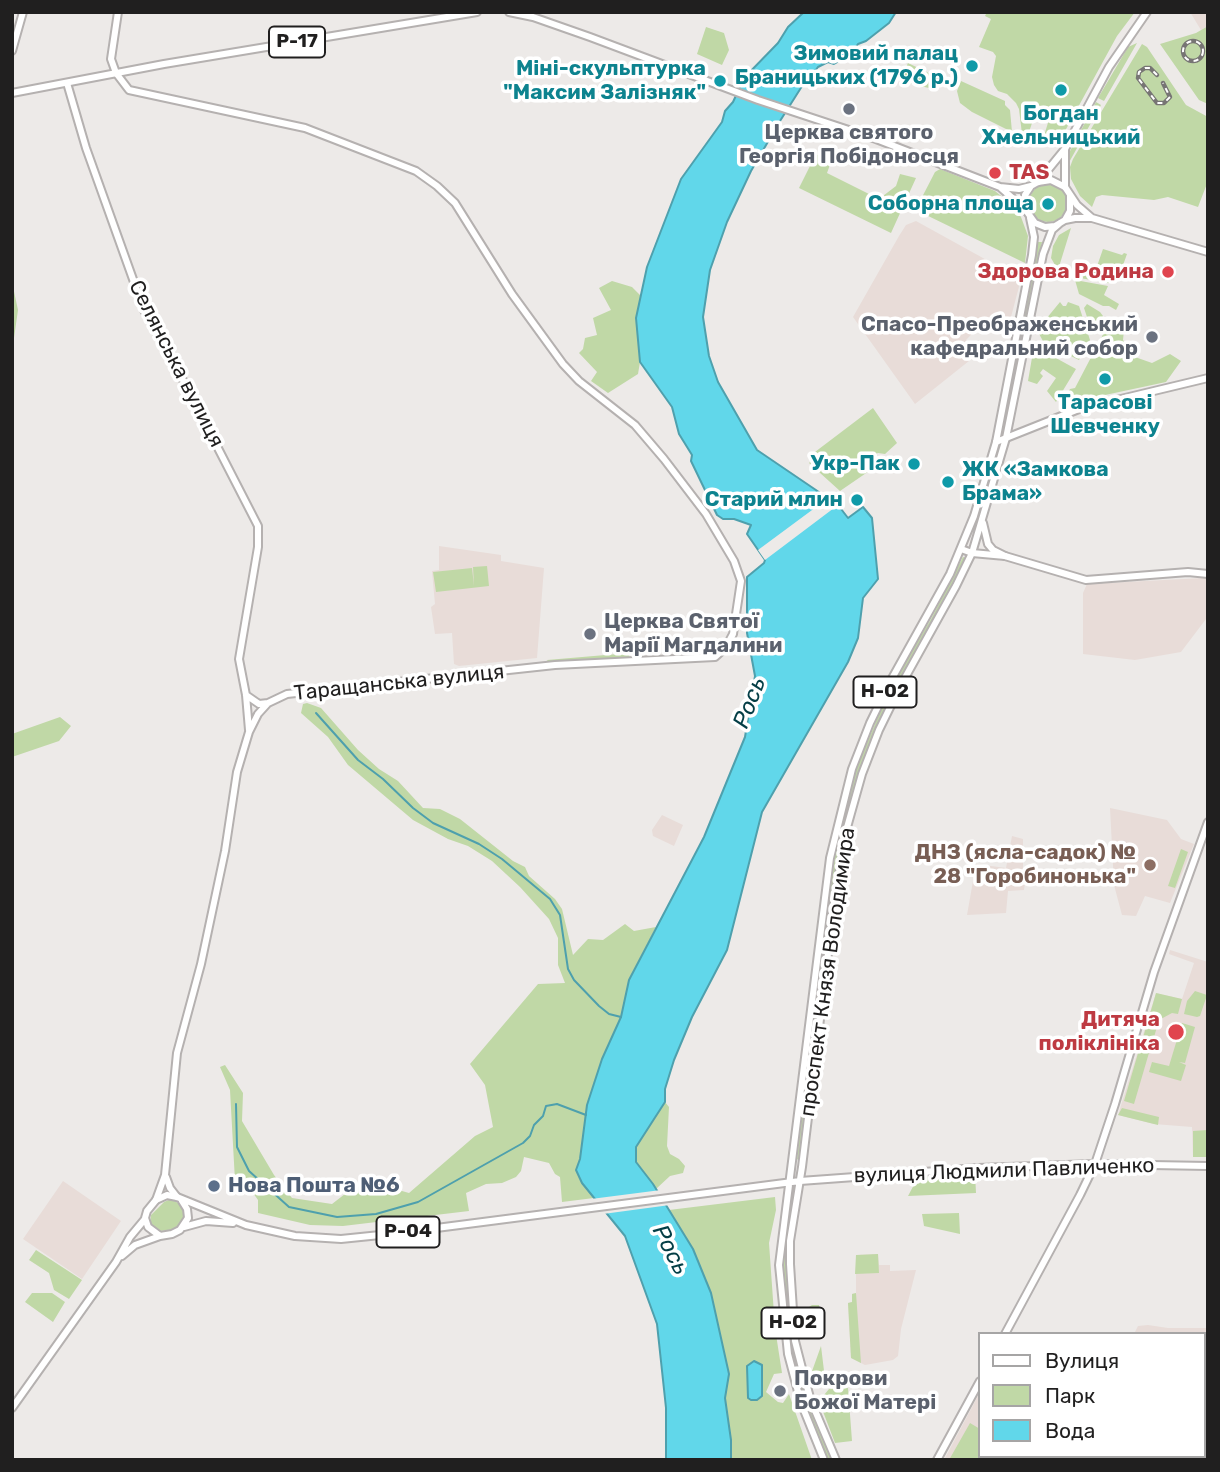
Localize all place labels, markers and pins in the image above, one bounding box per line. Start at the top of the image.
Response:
place label: Зимовий палац Браницьких (1796 р.) [735,41,958,91]
place label: Міні-скульптурка "Максим Залізняк" [503,56,706,106]
marker: Зимовий палац Браницьких (1796 р.) [964,58,980,74]
marker: Міні-скульптурка "Максим Залізняк" [712,73,728,89]
marker: Богдан Хмельницький [1053,82,1069,98]
marker: Церква святого Георгія Побідоносця [841,101,857,117]
place label: Богдан Хмельницький [982,101,1140,151]
place label: Церква святого Георгія Побідоносця [739,120,959,170]
place label: TAS [1009,160,1049,186]
marker: TAS [987,165,1003,181]
place label: Соборна площа [868,191,1034,217]
marker: Соборна площа [1040,196,1056,212]
place label: Здорова Родина [978,259,1154,285]
marker: Здорова Родина [1160,264,1176,280]
place label: Спасо-Преображенський кафедральний собор [861,312,1138,362]
marker: Спасо-Преображенський кафедральний собор [1144,329,1160,345]
marker: Тарасові Шевченку [1097,371,1113,387]
place label: Тарасові Шевченку [1050,390,1160,440]
place label: Укр-Пак [811,451,900,477]
marker: Укр-Пак [906,456,922,472]
place label: ЖК «Замкова Брама» [962,457,1109,507]
marker: ЖК «Замкова Брама» [940,474,956,490]
place label: Старий млин [705,487,843,513]
marker: Старий млин [849,492,865,508]
place label: Церква Святої Марії Магдалини [604,609,782,659]
marker: Церква Святої Марії Магдалини [582,626,598,642]
place label: ДНЗ (ясла-садок) № 28 "Горобинонька" [915,840,1136,890]
marker: ДНЗ (ясла-садок) № 28 "Горобинонька" [1142,857,1158,873]
place label: Дитяча поліклініка [1039,1007,1160,1057]
marker: Дитяча поліклініка [1166,1022,1186,1042]
place label: Нова Пошта №6 [228,1173,400,1199]
marker: Нова Пошта №6 [206,1178,222,1194]
place label: Покрови Божої Матері [794,1366,936,1416]
marker: Покрови Божої Матері [772,1383,788,1399]

